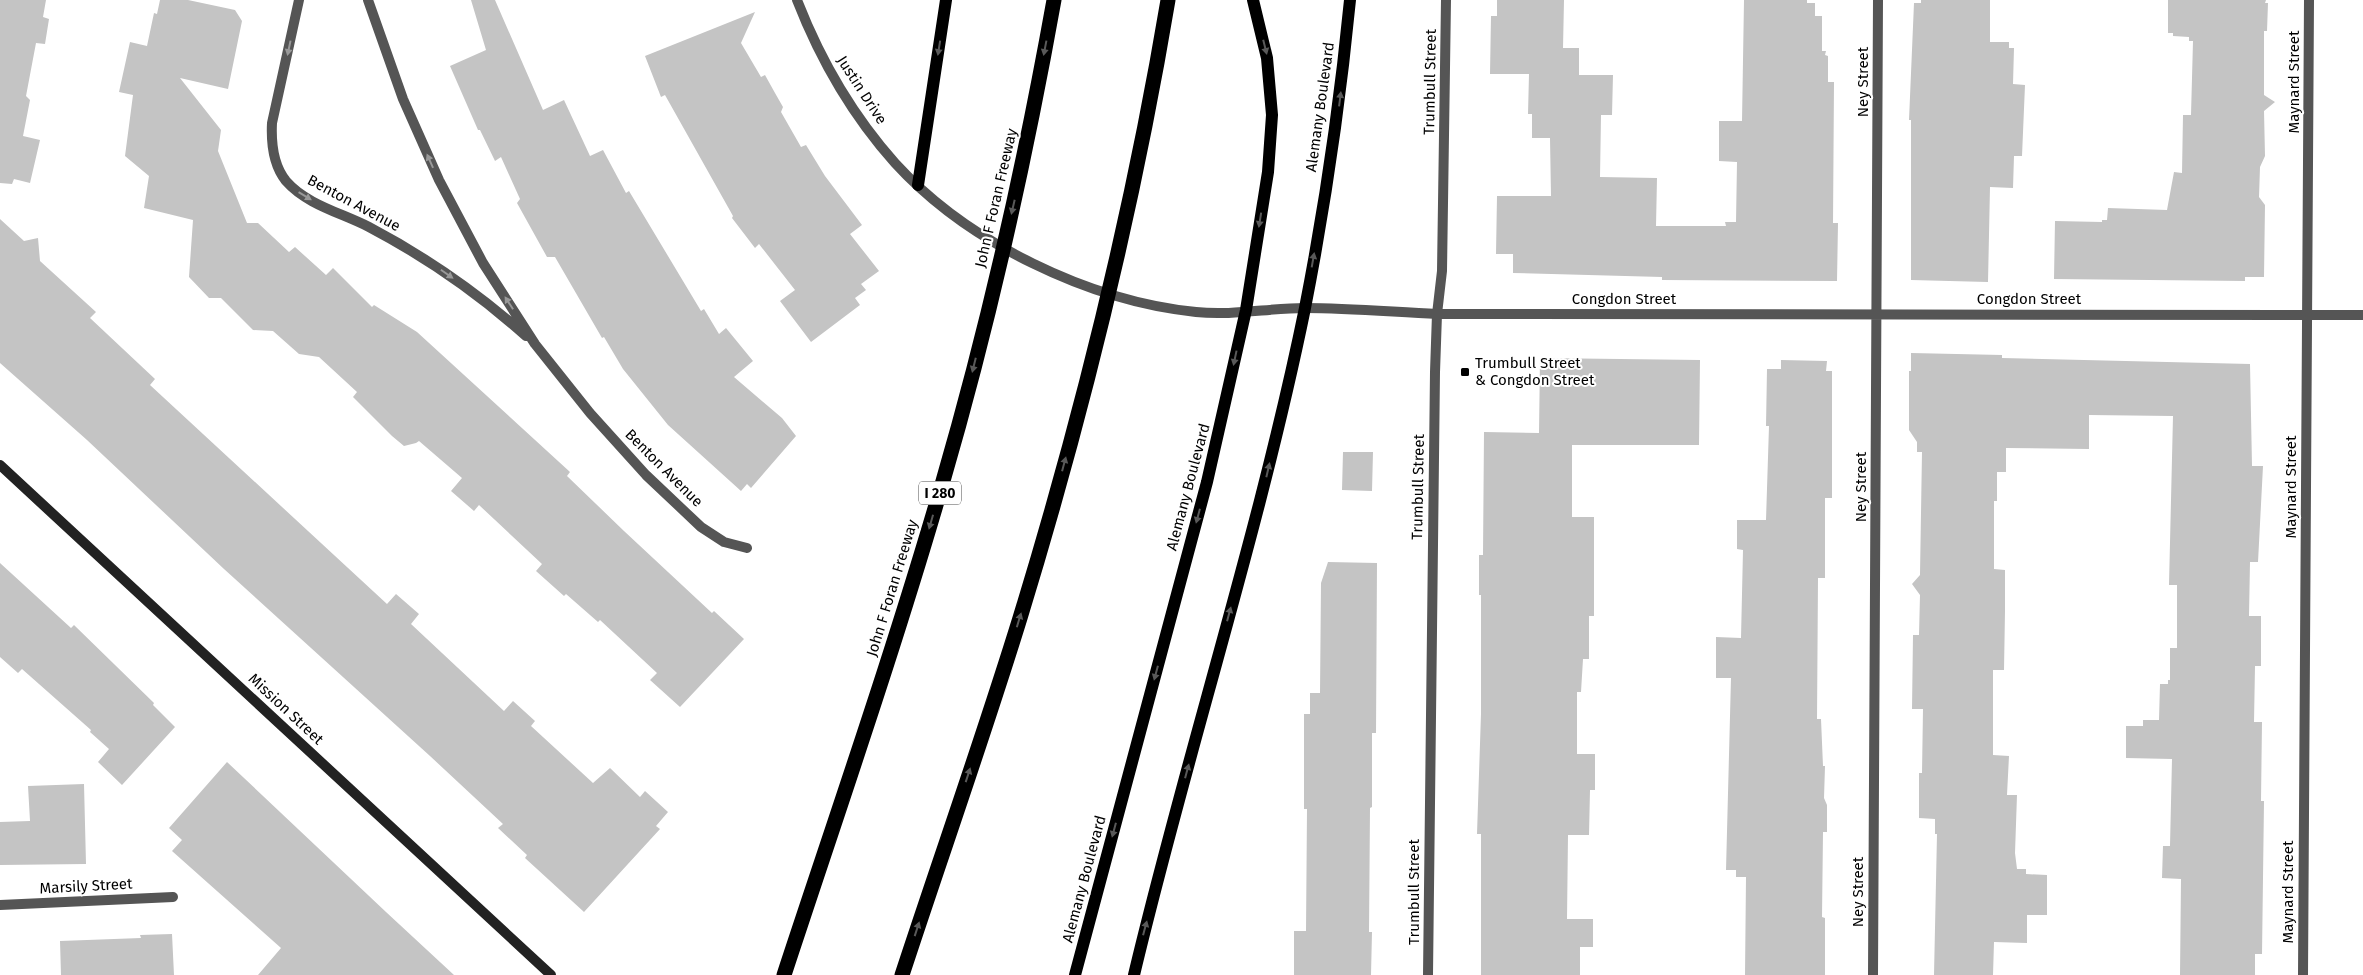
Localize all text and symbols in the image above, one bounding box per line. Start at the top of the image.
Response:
street label: Trumbull Street [1420,28,1440,135]
street label: Maynard Street [2285,30,2303,133]
one-way arrow [284,40,292,56]
one-way arrow [1041,40,1049,56]
one-way arrow [1261,40,1269,55]
one-way arrow [935,41,943,57]
street label: Alemany Boulevard [1302,41,1338,173]
street label: Ney Street [1854,46,1872,117]
street label: Justin Drive [833,52,891,128]
one-way arrow [1336,91,1344,107]
street label: John F Foran Freeway [971,126,1021,269]
one-way arrow [426,154,434,168]
street label: Benton Avenue [304,171,404,235]
one-way arrow [298,191,311,201]
one-way arrow [1009,200,1017,215]
one-way arrow [1256,213,1264,229]
one-way arrow [1310,251,1318,267]
one-way arrow [440,269,454,279]
street label: Congdon Street [1572,290,1677,308]
street label: Congdon Street [1977,290,2082,308]
one-way arrow [504,296,514,309]
one-way arrow [1231,351,1239,367]
place label: Trumbull Street & Congdon Street [1475,354,1595,389]
one-way arrow [970,357,978,373]
marker: Trumbull Street & Congdon Street [1459,366,1471,378]
street label: Alemany Boulevard [1162,421,1214,553]
street label: Benton Avenue [621,425,707,511]
street label: Trumbull Street [1408,433,1428,540]
street label: Maynard Street [2282,435,2300,538]
street label: Ney Street [1852,451,1870,522]
one-way arrow [1061,457,1069,472]
one-way arrow [1264,462,1272,477]
road number: I 280 [919,482,961,504]
one-way arrow [1193,509,1201,524]
one-way arrow [927,514,935,529]
street label: John F Foran Freeway [863,517,922,659]
one-way arrow [1225,606,1233,621]
one-way arrow [1016,613,1023,628]
one-way arrow [1151,666,1159,681]
street label: Mission Street [245,670,328,749]
one-way arrow [1184,763,1192,778]
one-way arrow [965,767,973,782]
street label: Alemany Boulevard [1058,813,1110,945]
one-way arrow [1109,823,1117,838]
street label: Trumbull Street [1405,839,1423,945]
street label: Maynard Street [2279,840,2297,943]
street label: Ney Street [1849,856,1867,927]
street label: Marsily Street [39,875,133,897]
one-way arrow [1142,920,1150,935]
one-way arrow [914,921,921,936]

